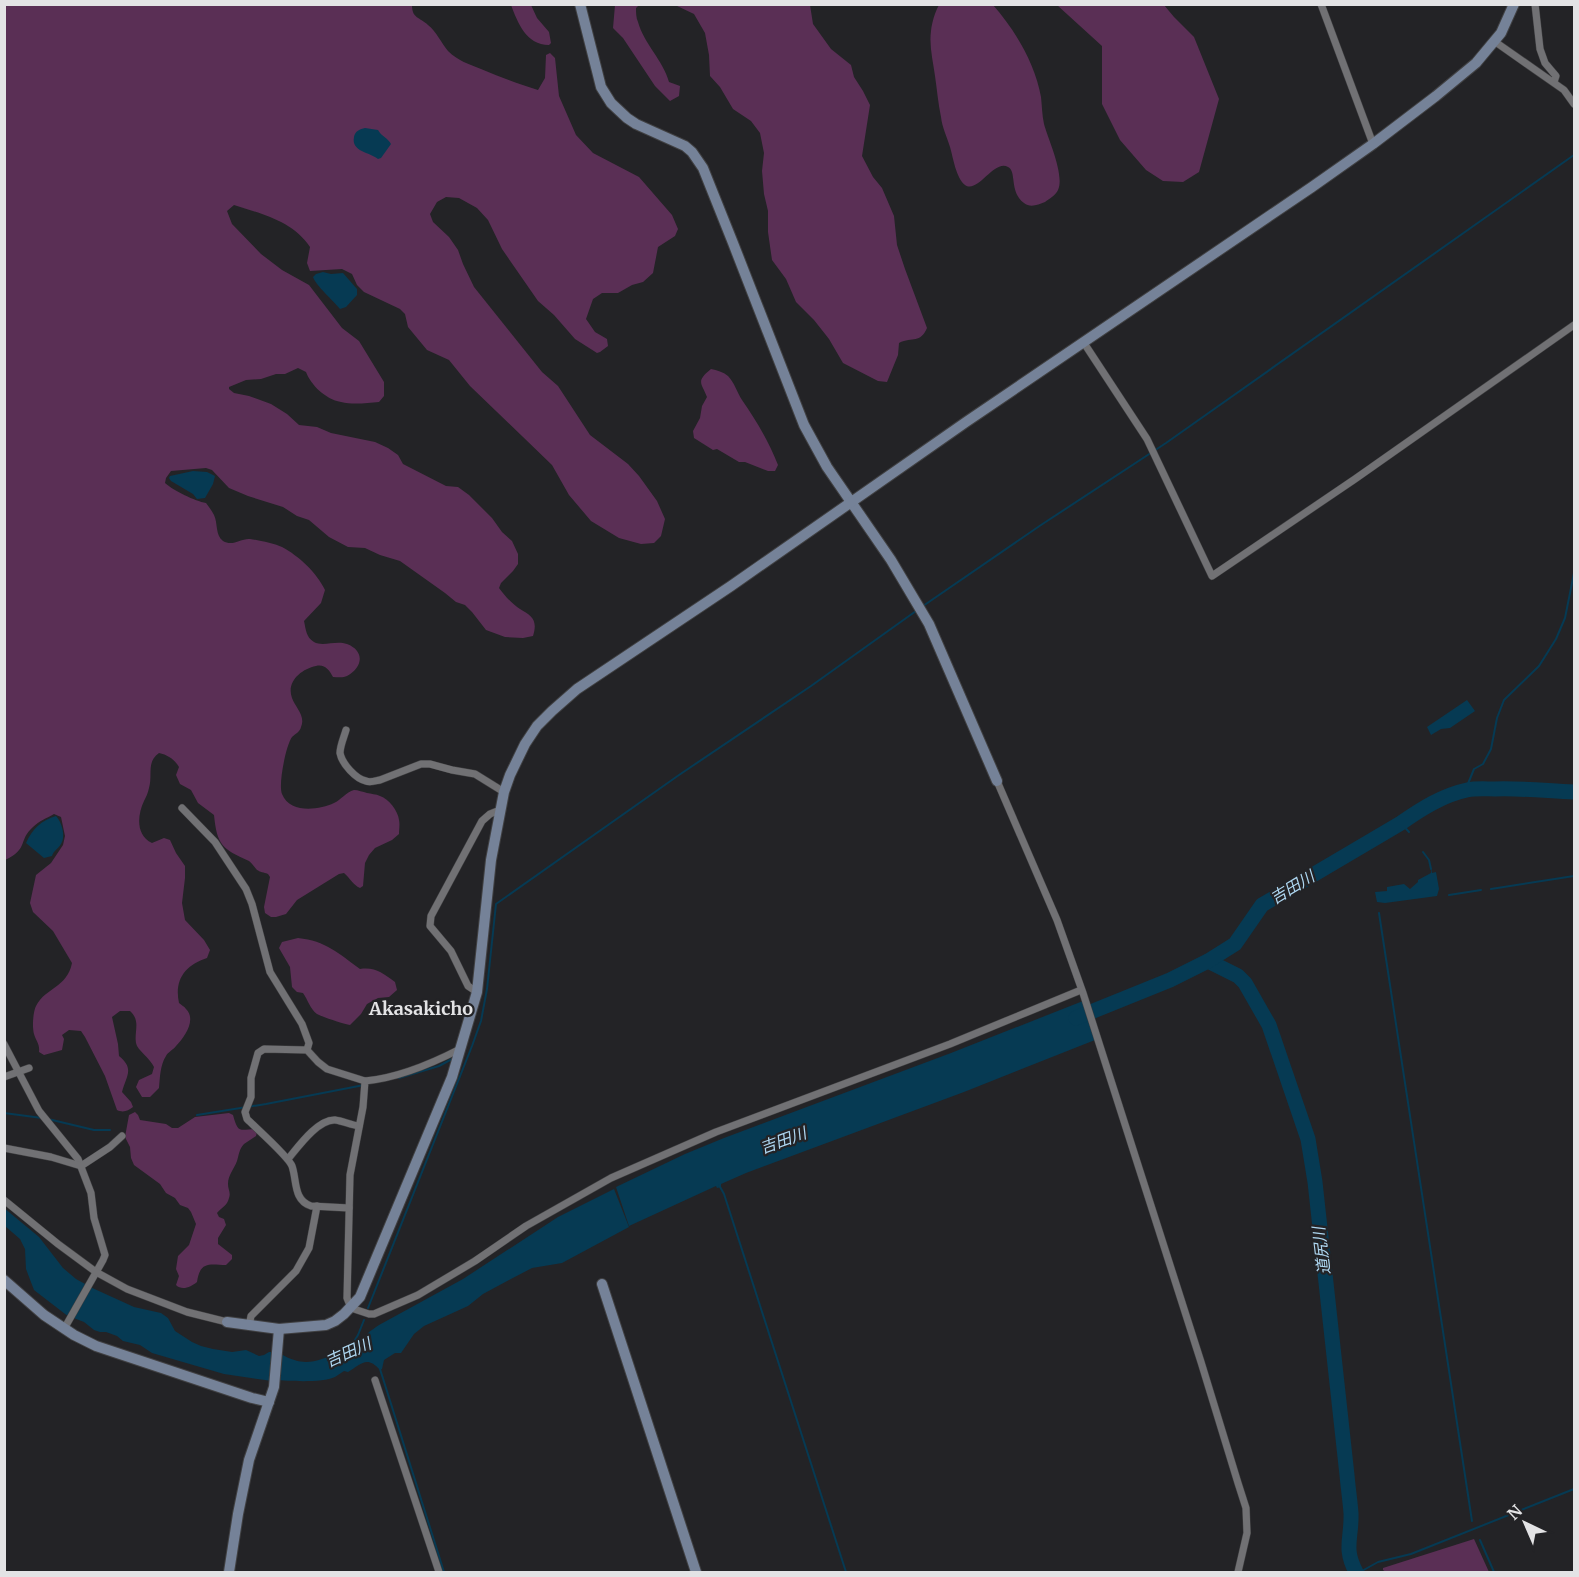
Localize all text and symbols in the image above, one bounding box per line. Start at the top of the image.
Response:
water label: 吉田川 [1266,865,1319,908]
district label: Akasakicho [368,997,473,1020]
water label: 吉田川 [757,1122,811,1158]
water label: 道尻川 [1308,1224,1334,1276]
water label: 吉田川 [322,1332,376,1371]
north arrow [1495,1493,1555,1553]
text: N [1503,1500,1526,1524]

